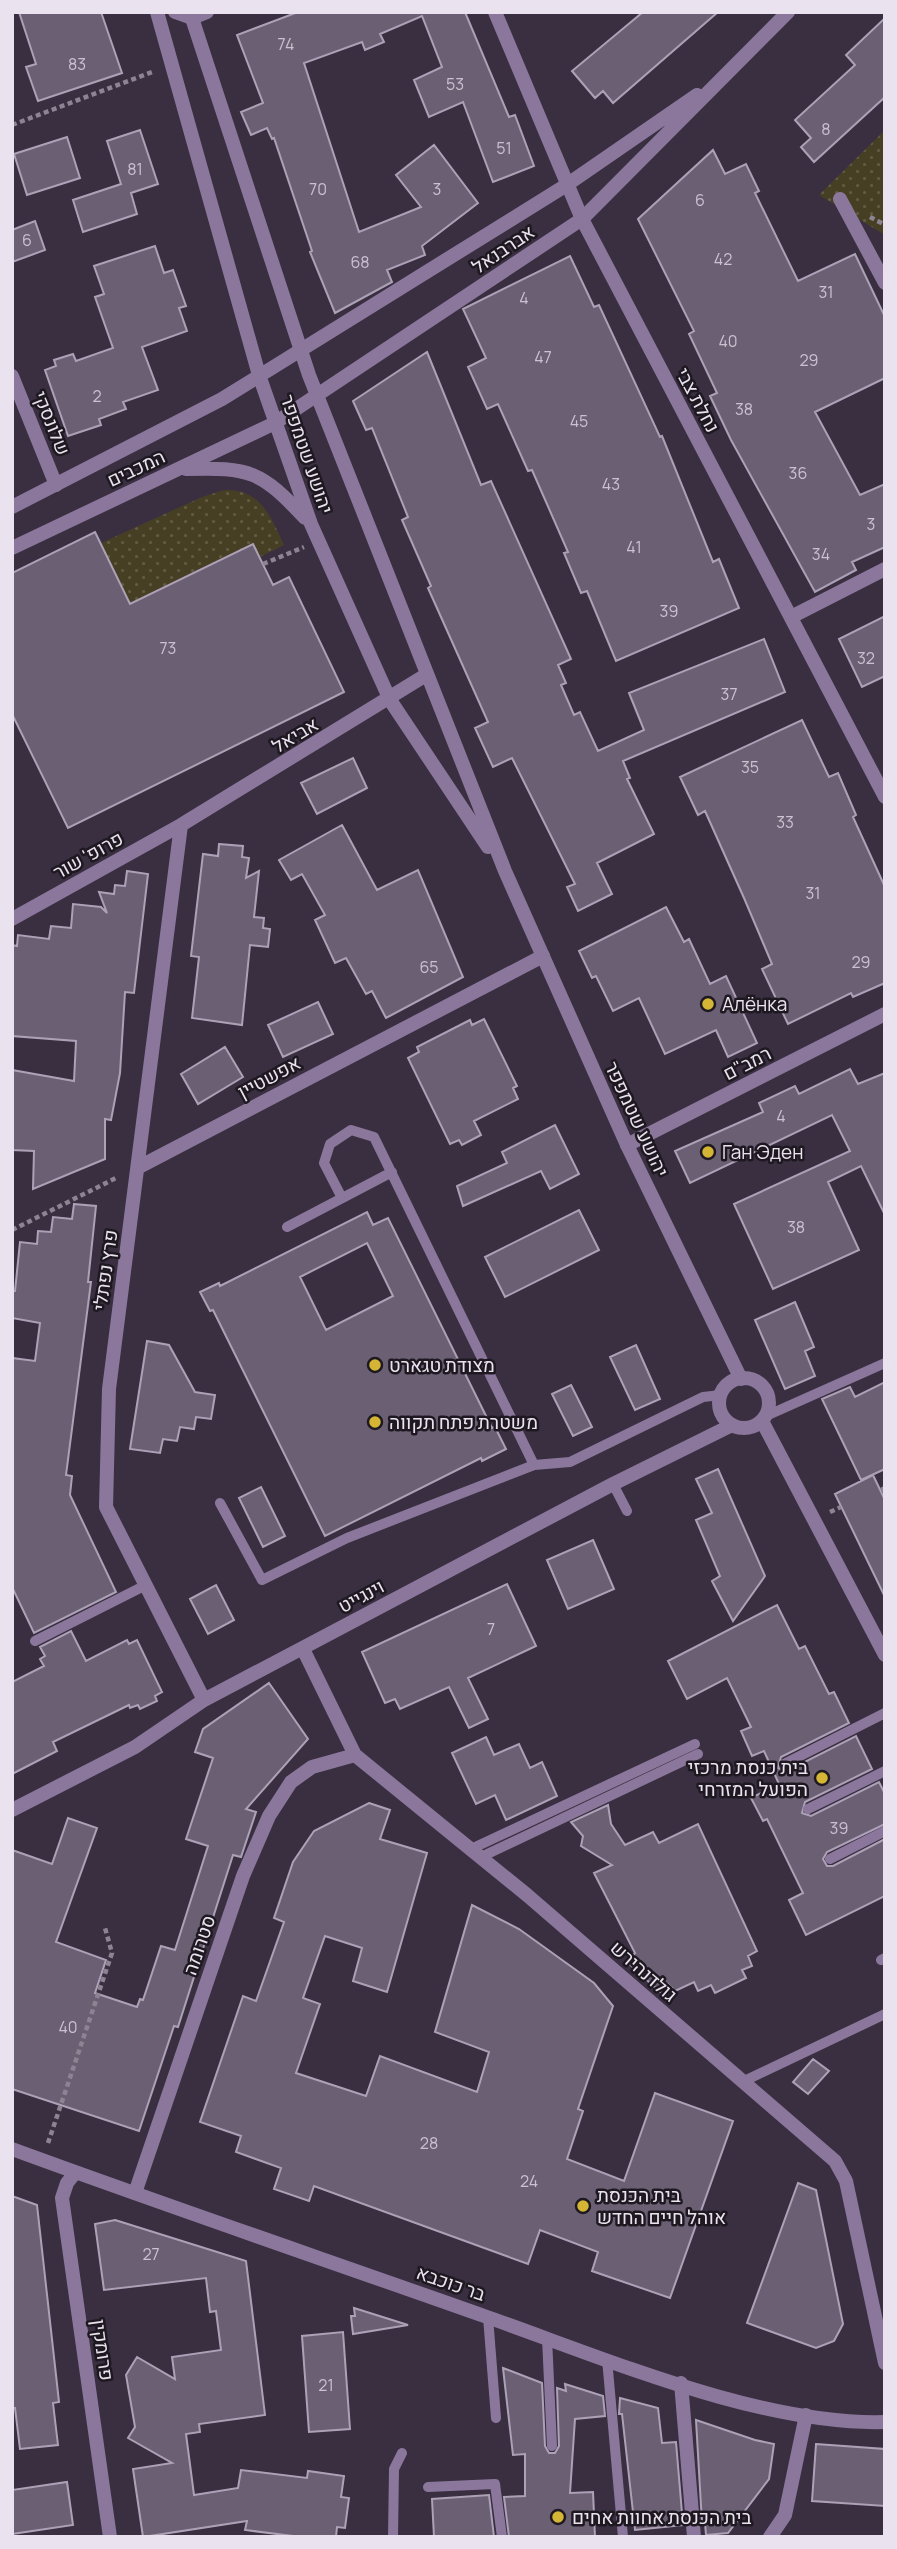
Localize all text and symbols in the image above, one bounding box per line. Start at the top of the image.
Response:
house number: 74 [278,33,294,55]
house number: 83 [68,53,86,75]
house number: 53 [446,73,464,95]
house number: 8 [821,118,831,140]
house number: 51 [496,137,512,159]
house number: 81 [127,158,143,180]
house number: 70 [309,178,327,200]
house number: 3 [433,178,441,200]
house number: 6 [695,189,705,211]
street label: אברבנאל [467,219,539,279]
house number: 6 [22,229,32,251]
house number: 42 [714,248,732,270]
house number: 68 [350,251,370,273]
house number: 31 [818,281,834,303]
house number: 4 [519,287,529,309]
house number: 40 [718,330,738,352]
house number: 47 [534,346,552,368]
house number: 29 [799,349,819,371]
street label: נחלת צבי [670,363,726,437]
house number: 2 [92,385,102,407]
street label: שלונסקי [27,387,77,459]
street label: יהושע שטמפפר [274,391,340,517]
house number: 38 [735,398,753,420]
house number: 45 [570,410,588,432]
street label: המכבים [103,443,169,493]
house number: 36 [789,462,807,484]
house number: 43 [602,473,620,495]
house number: 3 [867,513,875,535]
house number: 41 [626,536,642,558]
house number: 34 [812,543,830,565]
house number: 39 [660,600,678,622]
house number: 73 [160,637,176,659]
house number: 32 [857,647,875,669]
house number: 37 [721,683,737,705]
street label: אביאל [267,711,323,759]
house number: 35 [741,756,759,778]
house number: 33 [776,811,794,833]
street label: פרופ' שור [48,825,128,885]
house number: 31 [805,882,821,904]
house number: 29 [851,951,871,973]
house number: 65 [419,956,439,978]
place label: Алёнка [722,991,787,1017]
marker: Алёнка [700,996,716,1012]
street label: רמב"ם [718,1040,776,1086]
street label: אפשטיין [233,1050,305,1104]
street label: יהושע שטמפפר [599,1057,675,1181]
house number: 4 [776,1105,786,1127]
place label: Ган Эден [722,1139,803,1165]
marker: Ган Эден [700,1144,716,1160]
house number: 38 [787,1216,805,1238]
street label: פרץ נפתלי [86,1228,124,1312]
place label: מצודת טגארט [389,1352,495,1378]
marker: מצודת טגארט [367,1357,383,1373]
place label: משטרת פתח תקווה [389,1409,538,1435]
marker: משטרת פתח תקווה [367,1414,383,1430]
street label: וינגייט [333,1573,389,1619]
house number: 7 [487,1618,495,1640]
place label: בית כנסת מרכזי הפועל המזרחי [688,1754,808,1802]
marker: בית כנסת מרכזי הפועל המזרחי [814,1770,830,1786]
house number: 39 [830,1817,848,1839]
street label: סטרומה [177,1911,221,1979]
street label: גולדנהירש [605,1935,683,2007]
house number: 40 [58,2016,78,2038]
house number: 28 [420,2132,438,2154]
house number: 24 [520,2170,538,2192]
place label: בית הכנסת אוהל חיים החדש [597,2182,726,2230]
marker: בית הכנסת אוהל חיים החדש [575,2198,591,2214]
house number: 27 [142,2243,160,2265]
street label: בר כוכבא [413,2259,489,2307]
street label: פרומקין [86,2318,120,2382]
house number: 21 [318,2374,334,2396]
place label: בית הכנסת אחוות אחים [572,2504,752,2530]
marker: בית הכנסת אחוות אחים [550,2509,566,2525]

